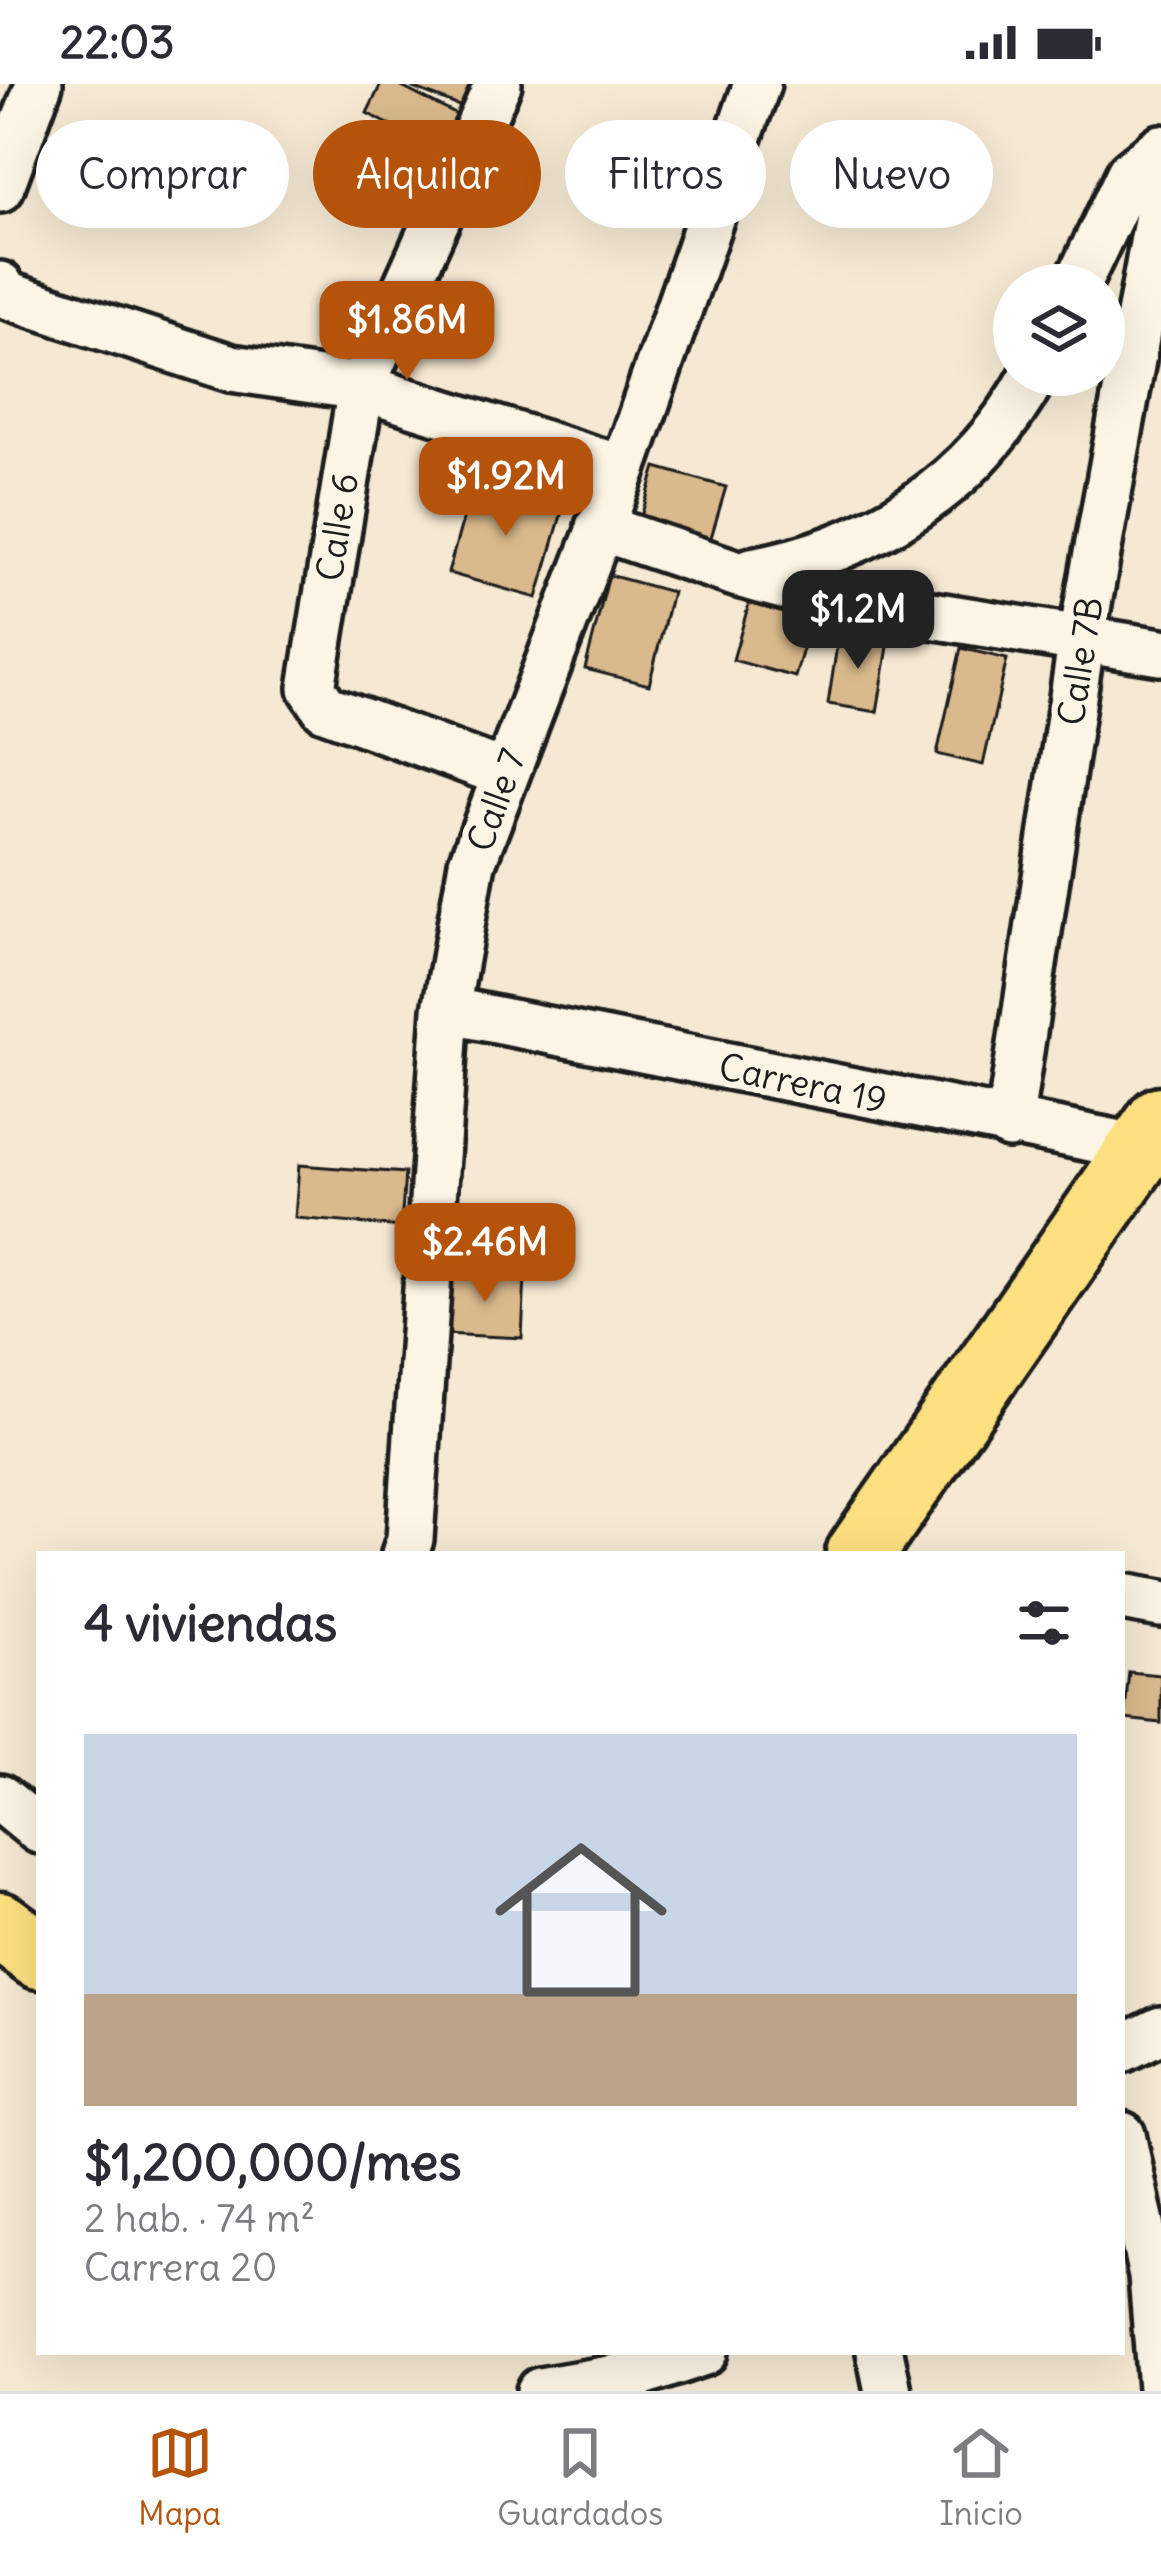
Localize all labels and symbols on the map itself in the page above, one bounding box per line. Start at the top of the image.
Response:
pin: $1.86M [309,281,505,383]
pin: $1.92M [408,437,604,539]
street label: Calle 6 [307,470,368,584]
pin: $1.2M [774,570,942,672]
street label: Calle 7B [1048,594,1113,728]
street label: Calle 7 [457,743,536,858]
street label: Carrera 19 [715,1044,891,1123]
pin: $2.46M [387,1203,583,1305]

